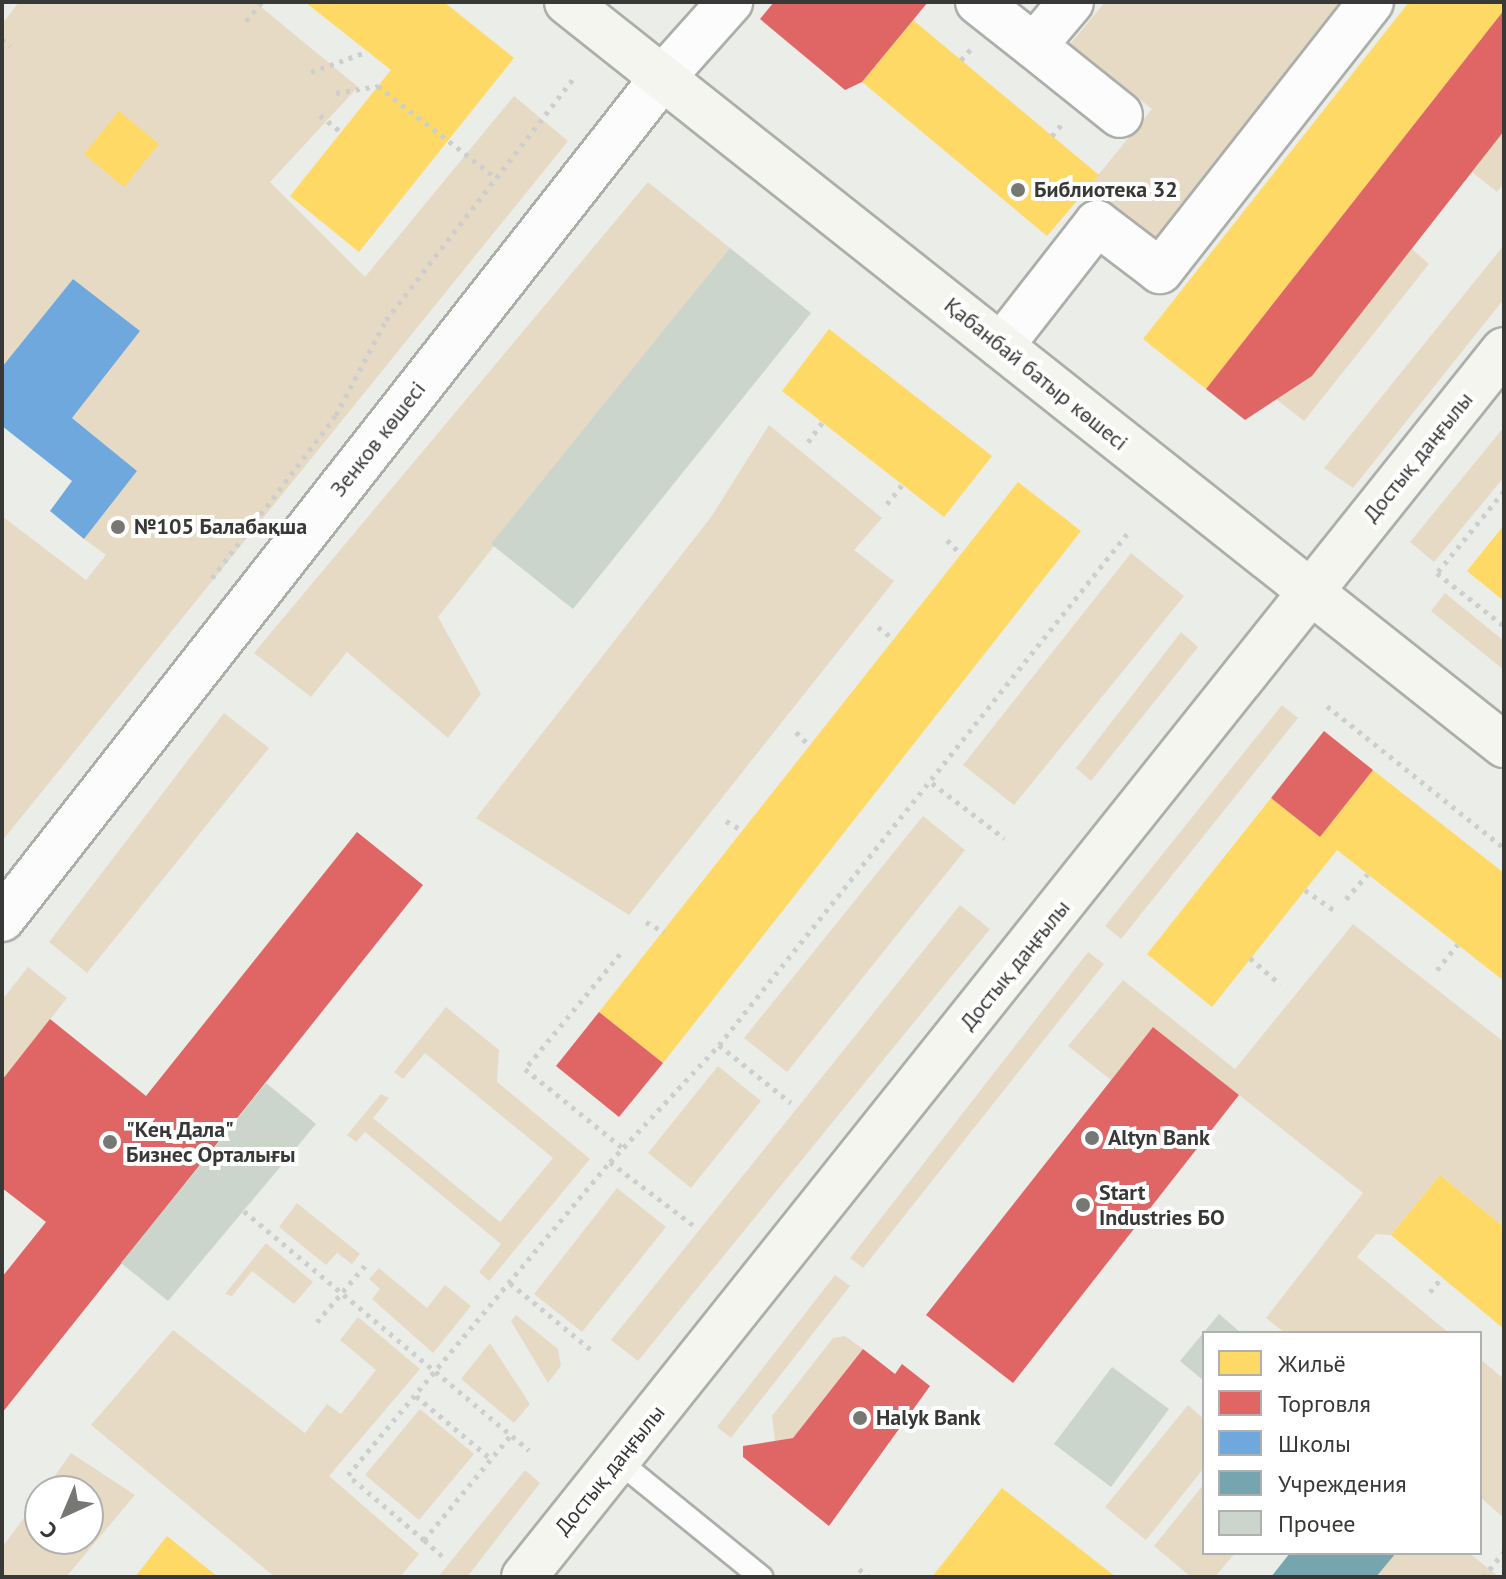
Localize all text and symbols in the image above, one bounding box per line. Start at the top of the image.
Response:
place label: Библиотека 32 [1034,177,1178,203]
marker: Библиотека 32 [1009,181,1027,199]
street label: Қабанбай батыр көшесі [939,292,1133,456]
street label: Зенков көшесі [325,376,431,502]
street label: Достық даңғылы [1358,387,1478,527]
place label: №105 Балабақша [134,514,307,540]
marker: №105 Балабақша [109,518,127,536]
street label: Достық даңғылы [955,895,1075,1035]
place label: "Кең Дала" Бизнес Орталығы [126,1116,296,1168]
place label: Altyn Bank [1108,1125,1210,1151]
marker: Altyn Bank [1083,1129,1101,1147]
marker: "Кең Дала" Бизнес Орталығы [101,1133,119,1151]
place label: Start Industries БО [1099,1179,1225,1230]
marker: Start Industries БО [1074,1196,1092,1214]
legend [1202,1331,1482,1555]
text: Жильё [1278,1348,1346,1379]
text: Торговля [1278,1388,1371,1419]
street label: Достық даңғылы [550,1400,670,1540]
place label: Halyk Bank [876,1405,981,1431]
marker: Halyk Bank [851,1409,869,1427]
text: Школы [1278,1428,1351,1459]
text: Учреждения [1278,1468,1407,1499]
north arrow [24,1475,104,1555]
text: Прочее [1278,1508,1356,1539]
text: С [35,1516,63,1545]

